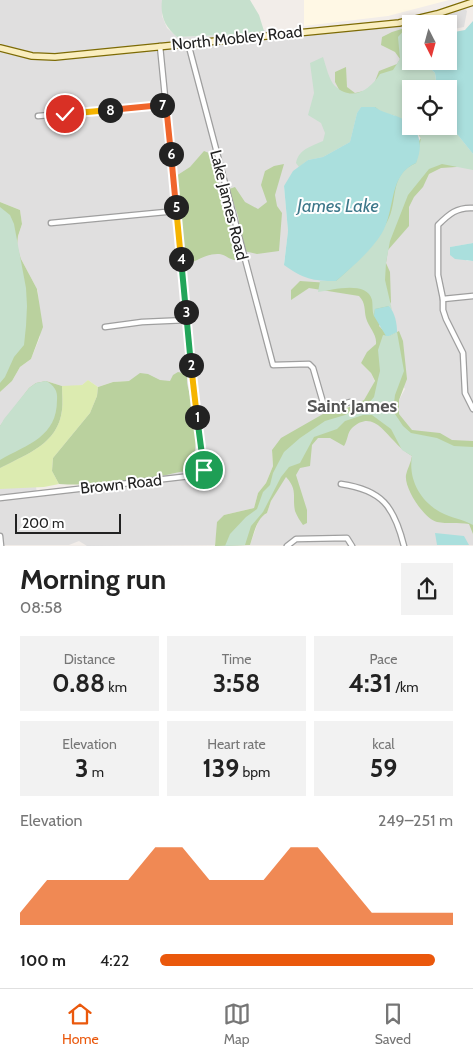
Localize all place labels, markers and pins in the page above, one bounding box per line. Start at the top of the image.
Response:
pin: 7 [150,92,174,118]
pin [44,93,86,135]
pin: 8 [98,98,122,122]
pin: 6 [158,142,184,166]
pin: 5 [164,194,188,220]
pin: 4 [168,246,194,272]
pin: 3 [174,300,198,324]
pin: 2 [178,352,204,378]
pin: 1 [184,404,210,430]
pin [183,449,225,491]

